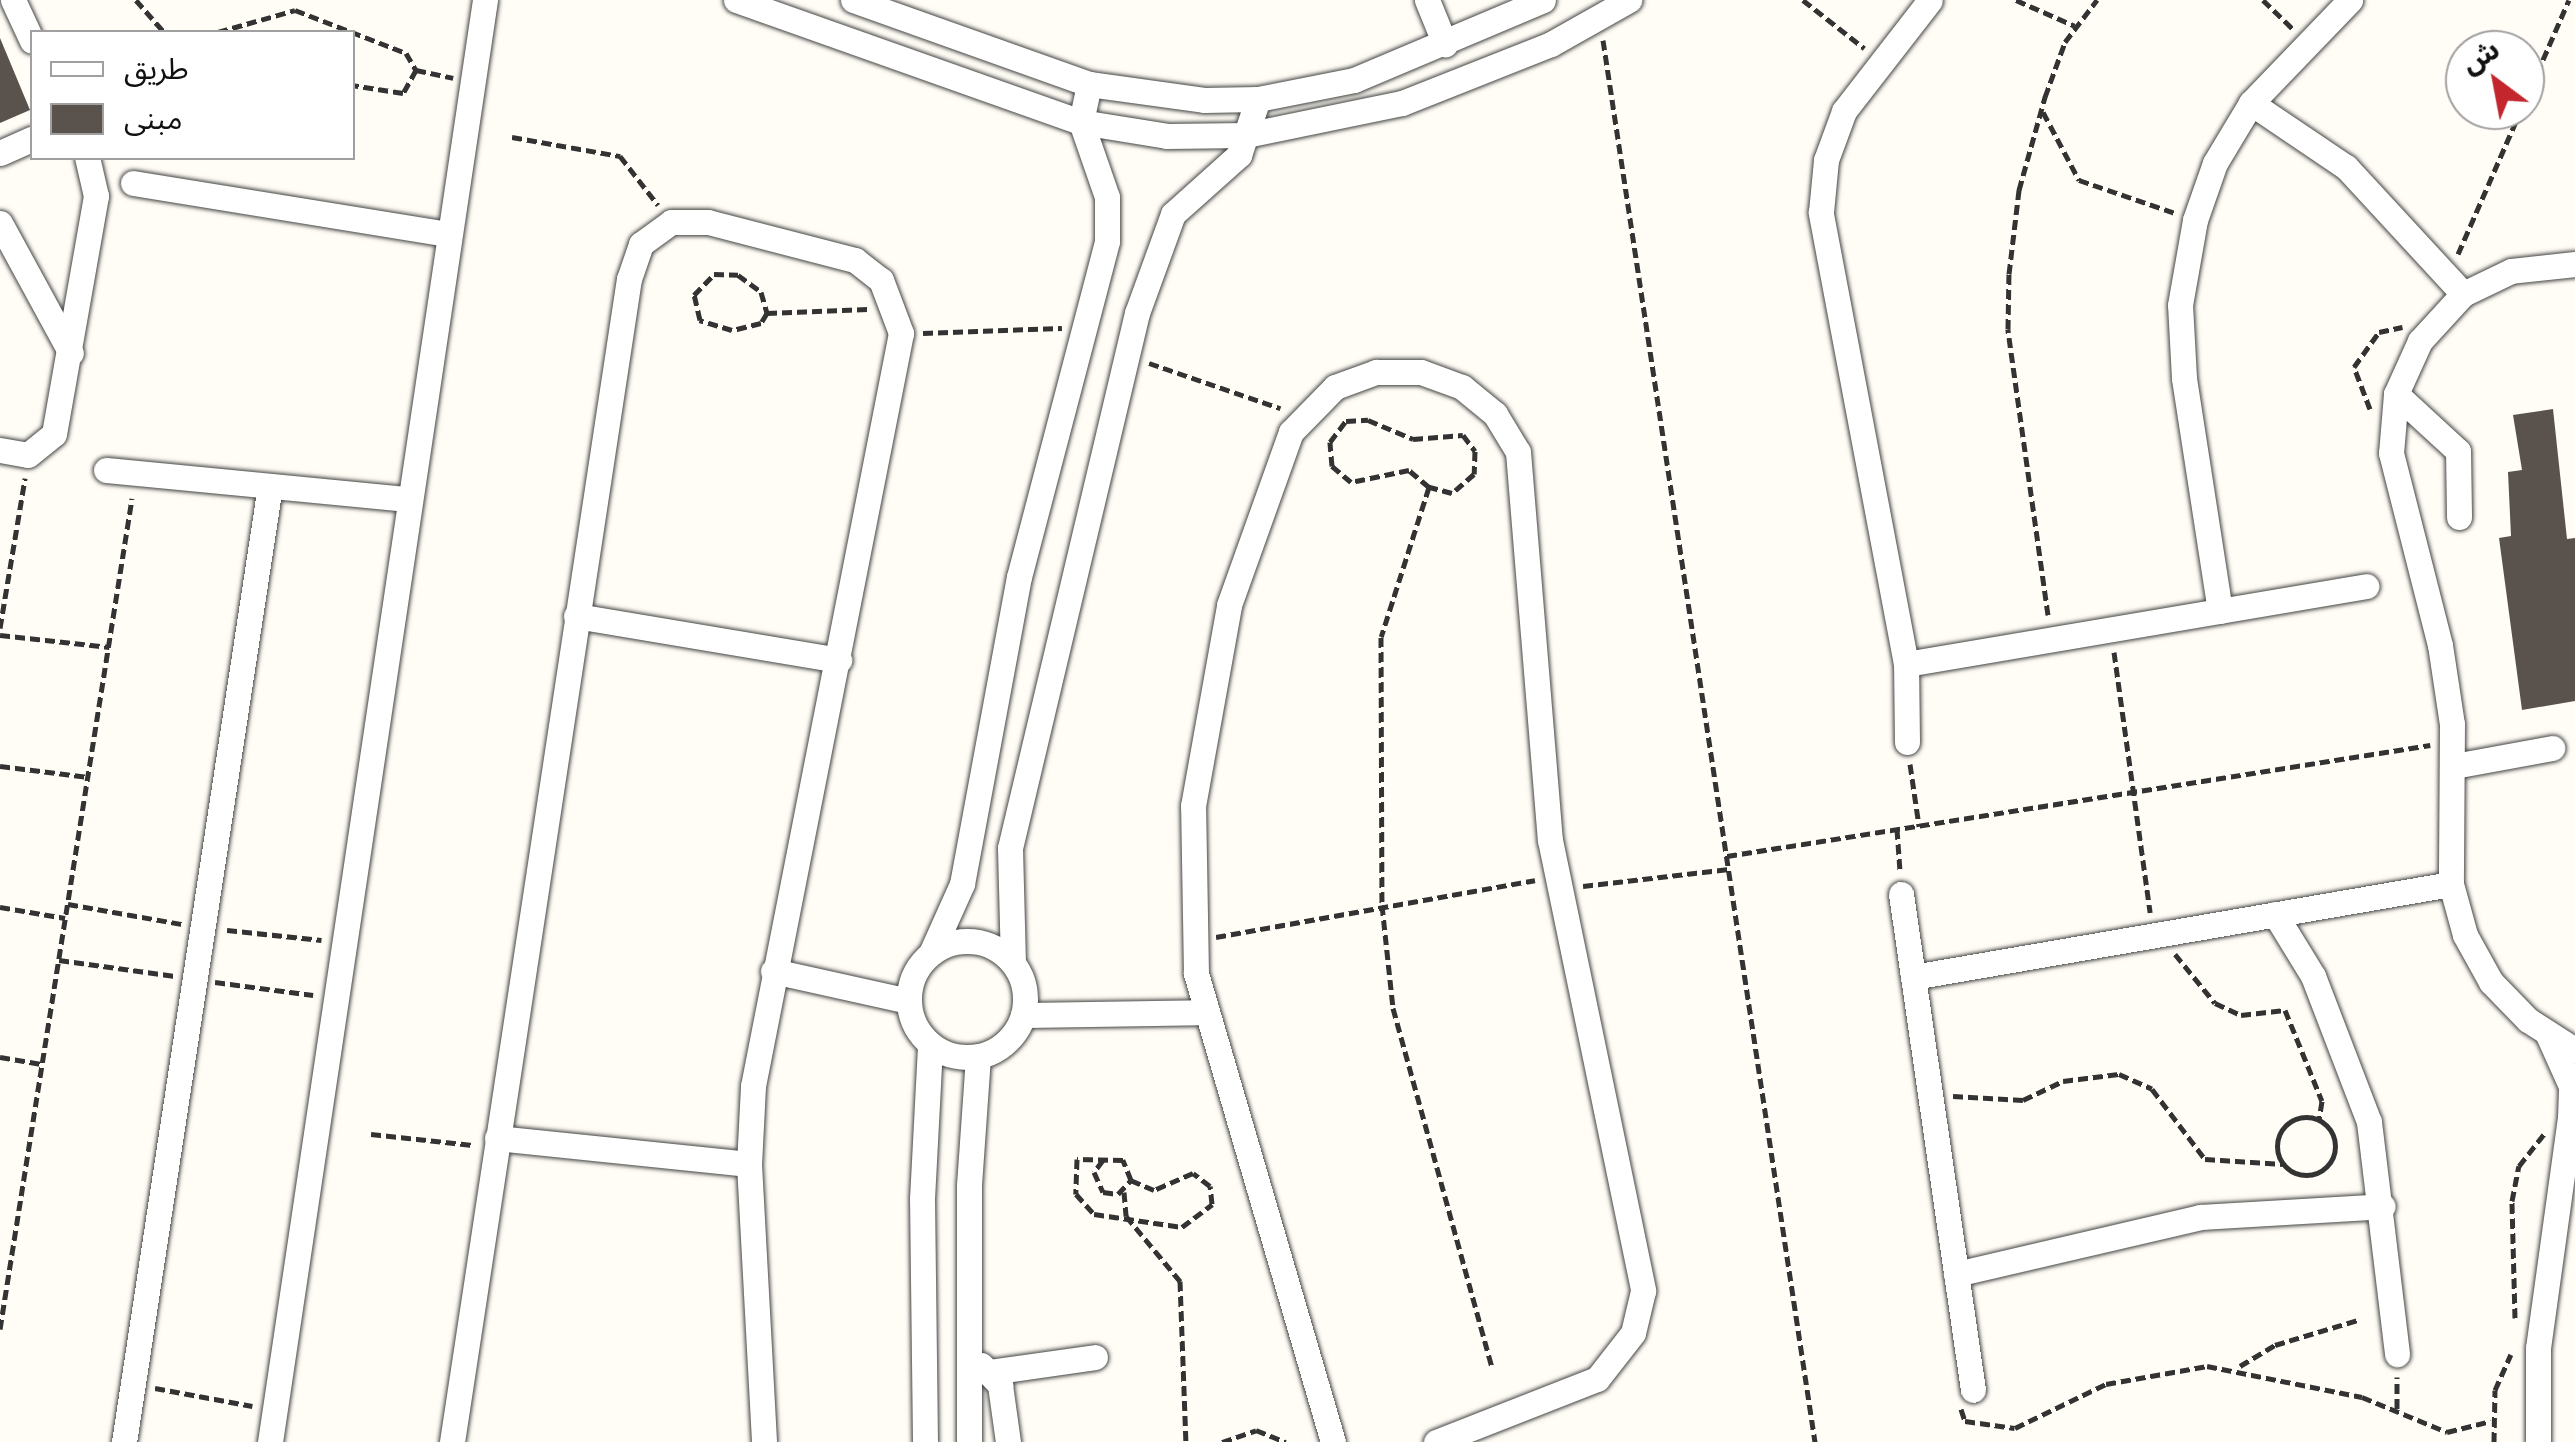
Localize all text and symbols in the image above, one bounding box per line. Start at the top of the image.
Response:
legend [30,30,355,160]
north arrow [2445,30,2545,130]
text: ش [2454,30,2507,83]
text: طريق [124,48,189,89]
text: مبنى [124,98,182,139]

